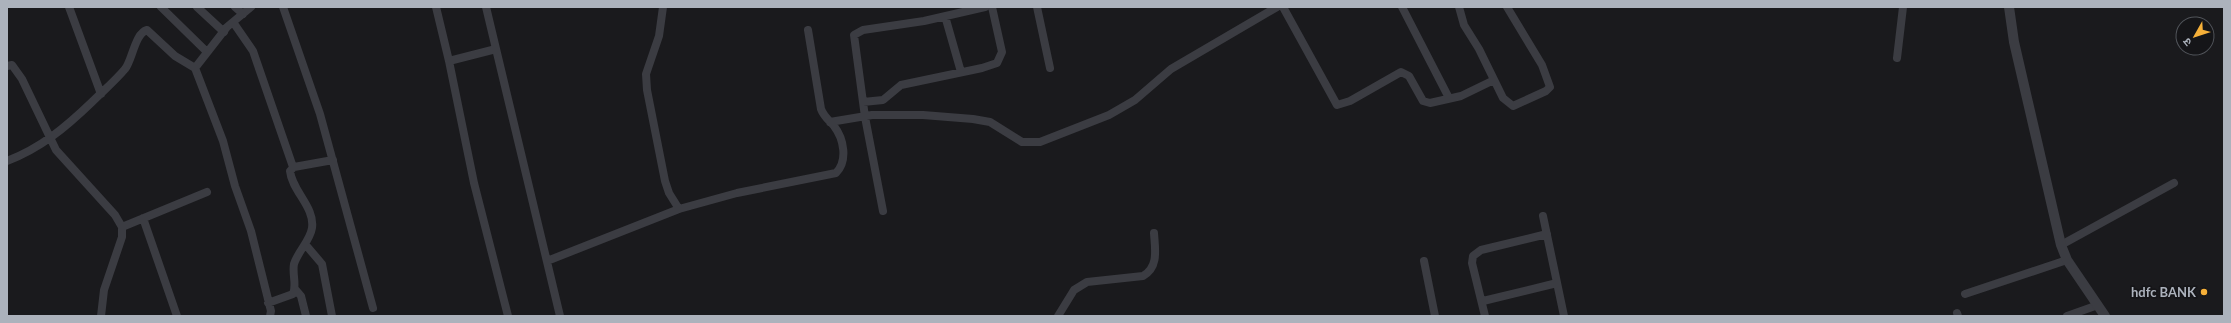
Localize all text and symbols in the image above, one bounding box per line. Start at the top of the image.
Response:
north arrow [2175,16,2215,56]
text: उ [2179,36,2194,49]
place label: hdfc BANK [2131,284,2197,300]
marker: hdfc BANK [2199,287,2209,297]

